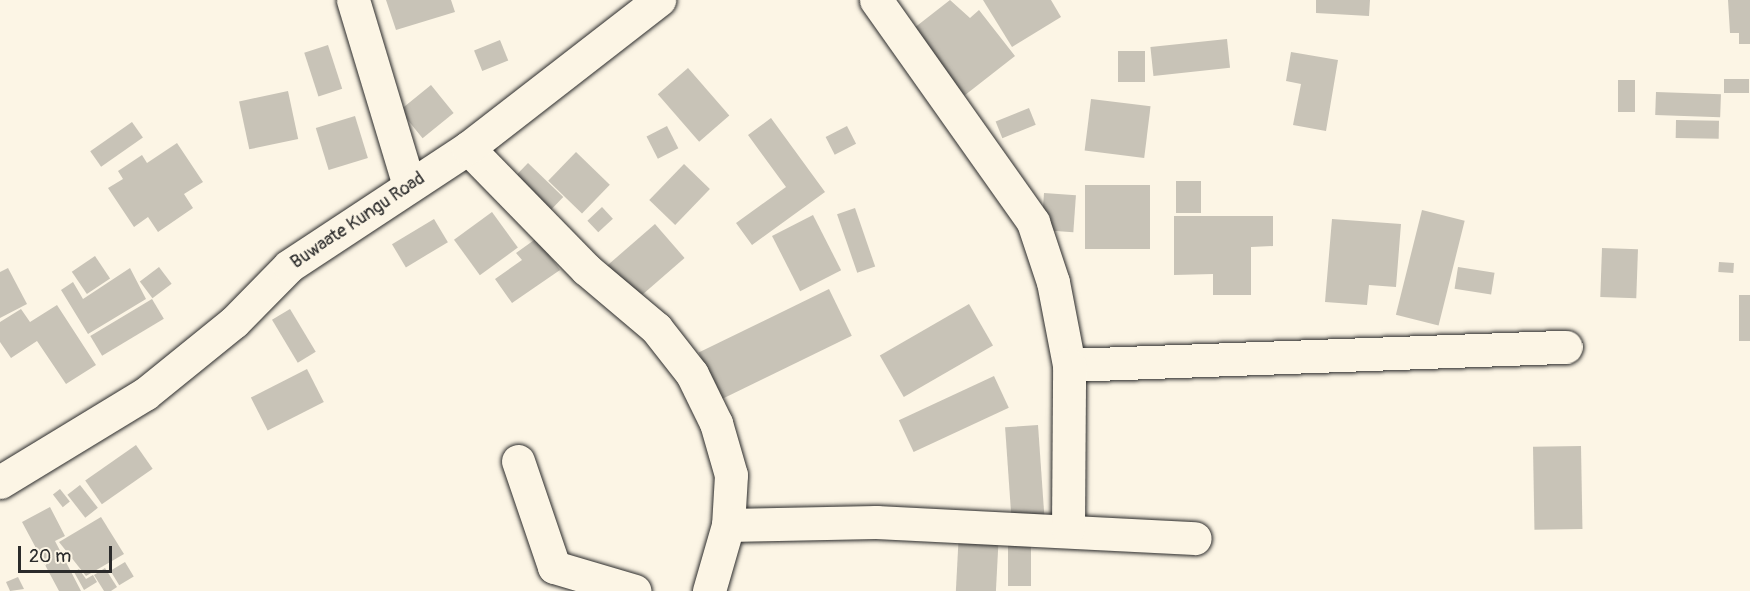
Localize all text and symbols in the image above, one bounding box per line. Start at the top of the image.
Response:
street label: Buwaate Kungu Road [287,168,429,274]
scale bar [21,534,116,572]
text: 20 m [29,545,71,568]

